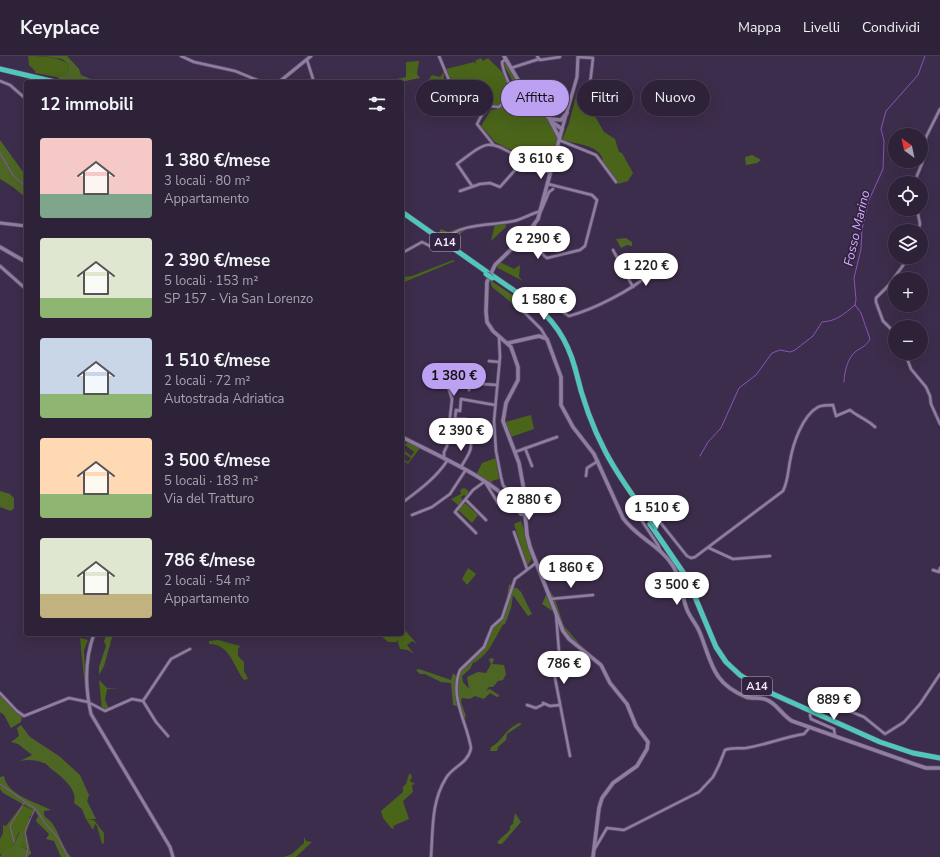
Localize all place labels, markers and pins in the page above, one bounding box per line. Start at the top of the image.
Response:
pin: 3 610 € [504,146,578,180]
pin: 2 290 € [501,226,575,260]
pin: 1 220 € [609,253,683,287]
pin: 1 580 € [507,287,581,321]
pin: 1 380 € [417,363,491,397]
pin: 2 390 € [424,418,498,452]
pin: 2 880 € [492,487,566,521]
pin: 1 510 € [620,495,694,529]
pin: 1 860 € [534,555,608,589]
pin: 3 500 € [640,572,714,606]
pin: 786 € [536,651,592,685]
pin: 889 € [806,687,862,721]

